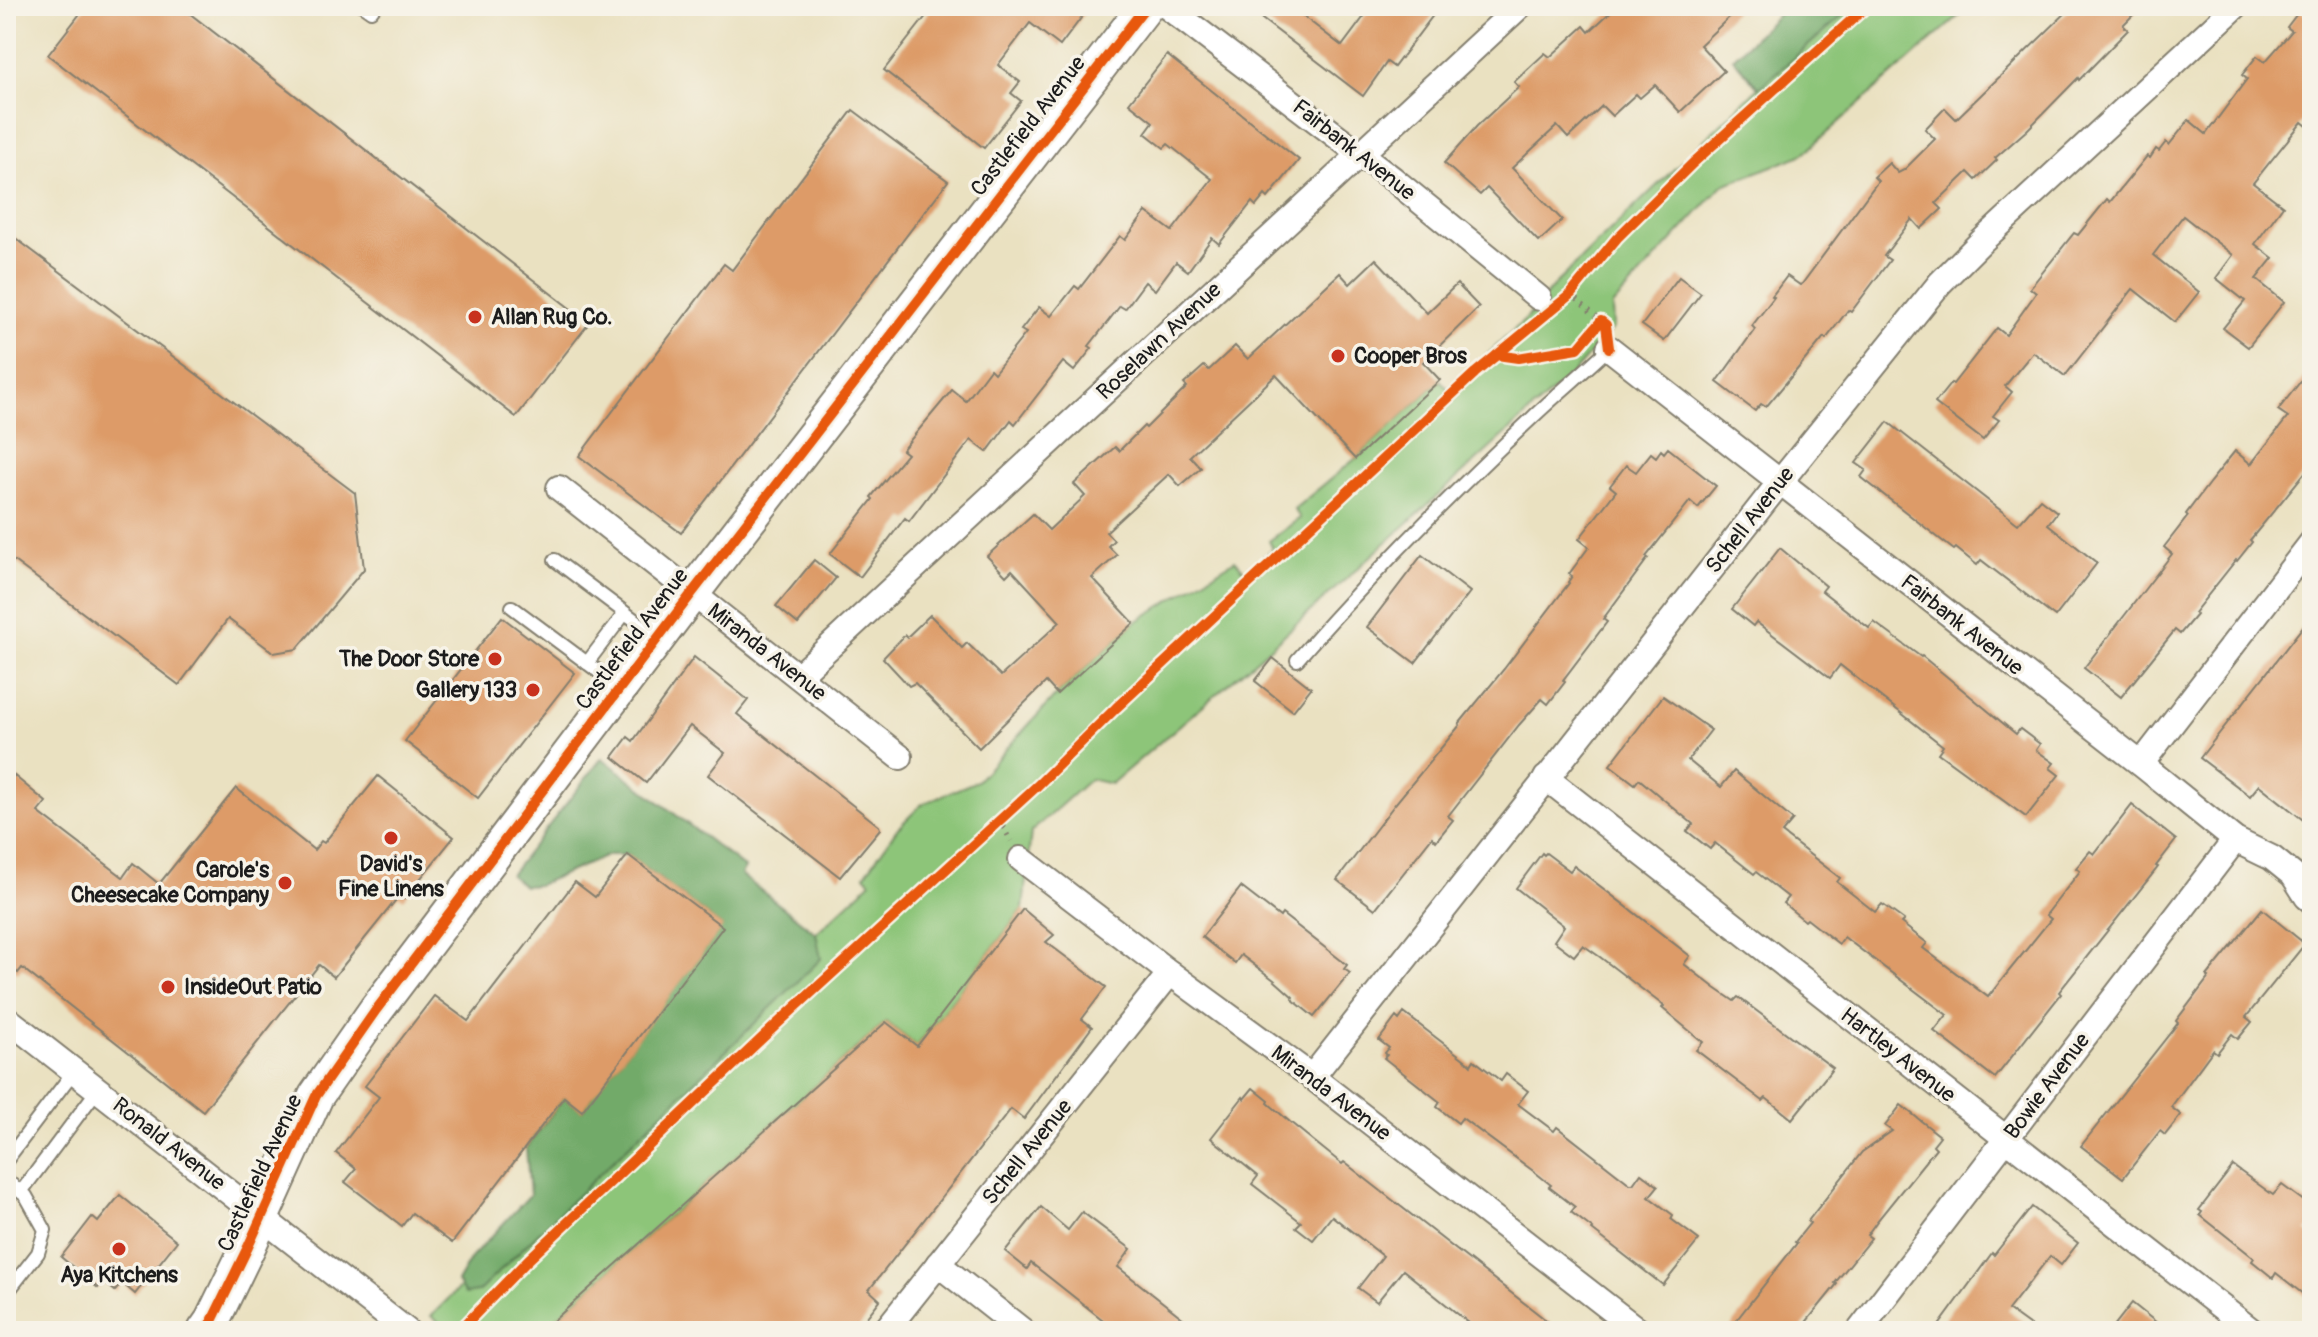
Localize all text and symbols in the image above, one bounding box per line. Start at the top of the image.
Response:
street label: Castlefield Avenue [964,50,1092,202]
street label: Fairbank Avenue [1287,93,1421,207]
street label: Roselawn Avenue [1091,276,1227,406]
place label: Allan Rug Co. [491,303,612,331]
marker: Allan Rug Co. [466,308,484,326]
place label: Cooper Bros [1354,342,1467,370]
marker: Cooper Bros [1329,347,1347,365]
street label: Schell Avenue [1700,461,1801,579]
street label: Castlefield Avenue [569,562,695,716]
street label: Fairbank Avenue [1895,568,2029,682]
street label: Miranda Avenue [702,597,832,707]
place label: The Door Store [338,645,480,673]
marker: The Door Store [486,650,504,668]
place label: Gallery 133 [416,676,517,704]
marker: Gallery 133 [524,681,542,699]
marker: David's Fine Linens [382,829,400,847]
place label: David's Fine Linens [338,850,444,903]
place label: Carole's Cheesecake Company [71,856,270,909]
marker: Carole's Cheesecake Company [276,874,294,892]
place label: InsideOut Patio [184,973,322,1001]
marker: InsideOut Patio [159,978,177,996]
street label: Hartley Avenue [1835,1001,1961,1109]
street label: Bowie Avenue [1998,1027,2096,1145]
street label: Miranda Avenue [1265,1039,1397,1147]
street label: Castlefield Avenue [211,1090,309,1256]
street label: Ronald Avenue [107,1091,231,1197]
street label: Schell Avenue [976,1093,1078,1211]
marker: Aya Kitchens [110,1240,128,1258]
place label: Aya Kitchens [60,1261,178,1289]

